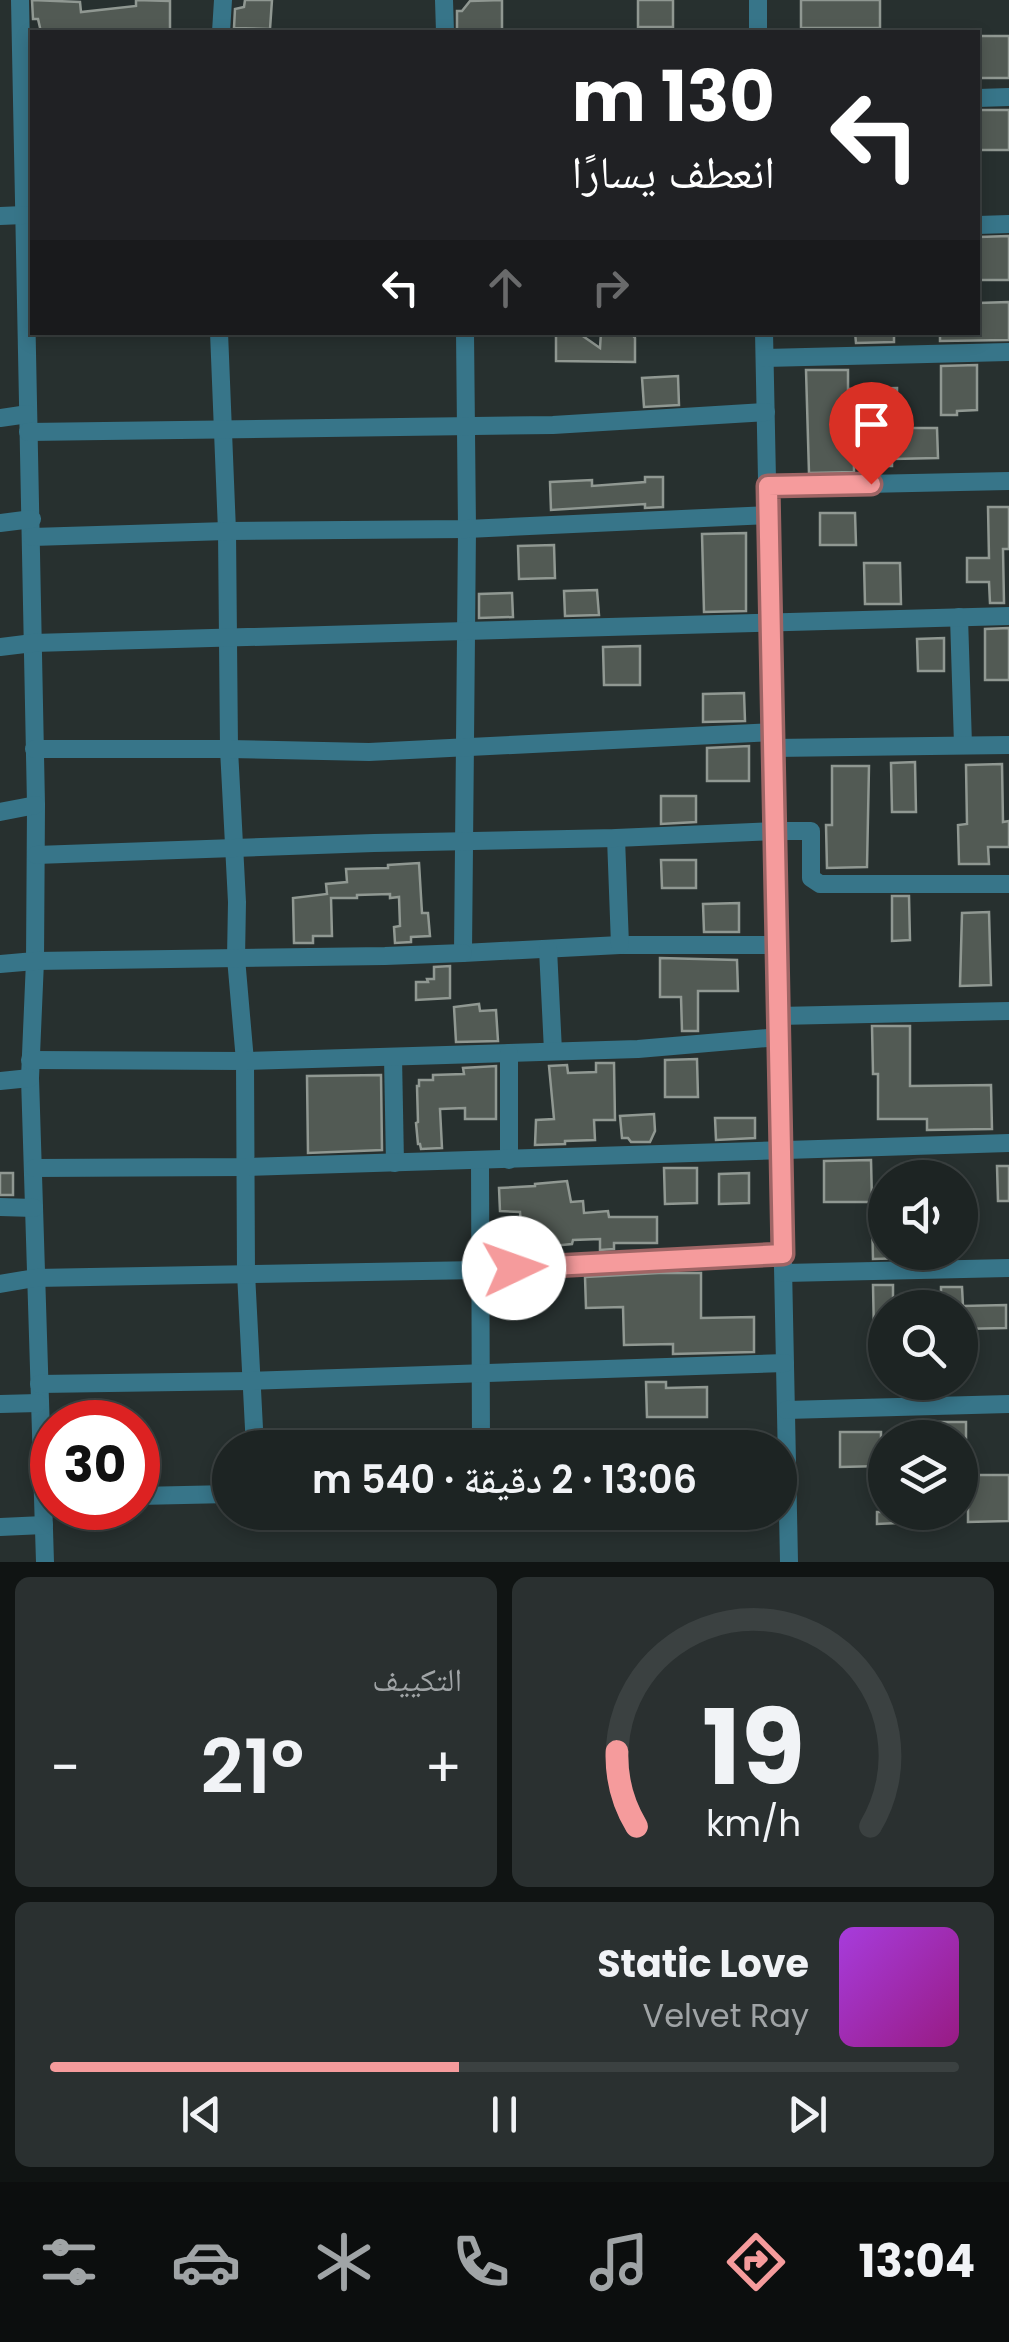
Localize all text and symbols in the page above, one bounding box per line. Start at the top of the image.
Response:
text: 130 m [572,47,775,146]
icon: left [810,70,940,200]
text: انعطف يسارًا [571,141,775,204]
icon: left [373,260,428,315]
icon: ahead [478,260,533,315]
icon: right [583,260,638,315]
pin [829,382,914,485]
icon: arrive [844,397,899,452]
map controls [868,1160,978,1530]
button: sound [868,1160,978,1270]
position arrow [462,1216,566,1320]
button: search [868,1290,978,1400]
speed limit sign: 30 [30,1400,160,1530]
button: layers [868,1420,978,1530]
text: 13:06 · 2 دقيقة · 540 m [312,1453,697,1506]
text: التكييف [372,1657,462,1702]
text: 19 [701,1675,805,1820]
text: 21° [201,1714,304,1819]
text: − [50,1729,80,1806]
text: + [424,1729,462,1806]
text: km/h [705,1798,801,1849]
text: Static Love [597,1937,809,1990]
text: Velvet Ray [643,1993,809,2038]
icon: previous [174,2087,229,2142]
icon: pause [477,2087,532,2142]
icon: next [780,2087,835,2142]
icon: filters [34,2227,104,2297]
icon: car [171,2227,241,2297]
icon: climate [309,2227,379,2297]
icon: phone [446,2227,516,2297]
icon: music [584,2227,654,2297]
icon: directions [721,2227,791,2297]
text: 13:04 [859,2230,975,2293]

